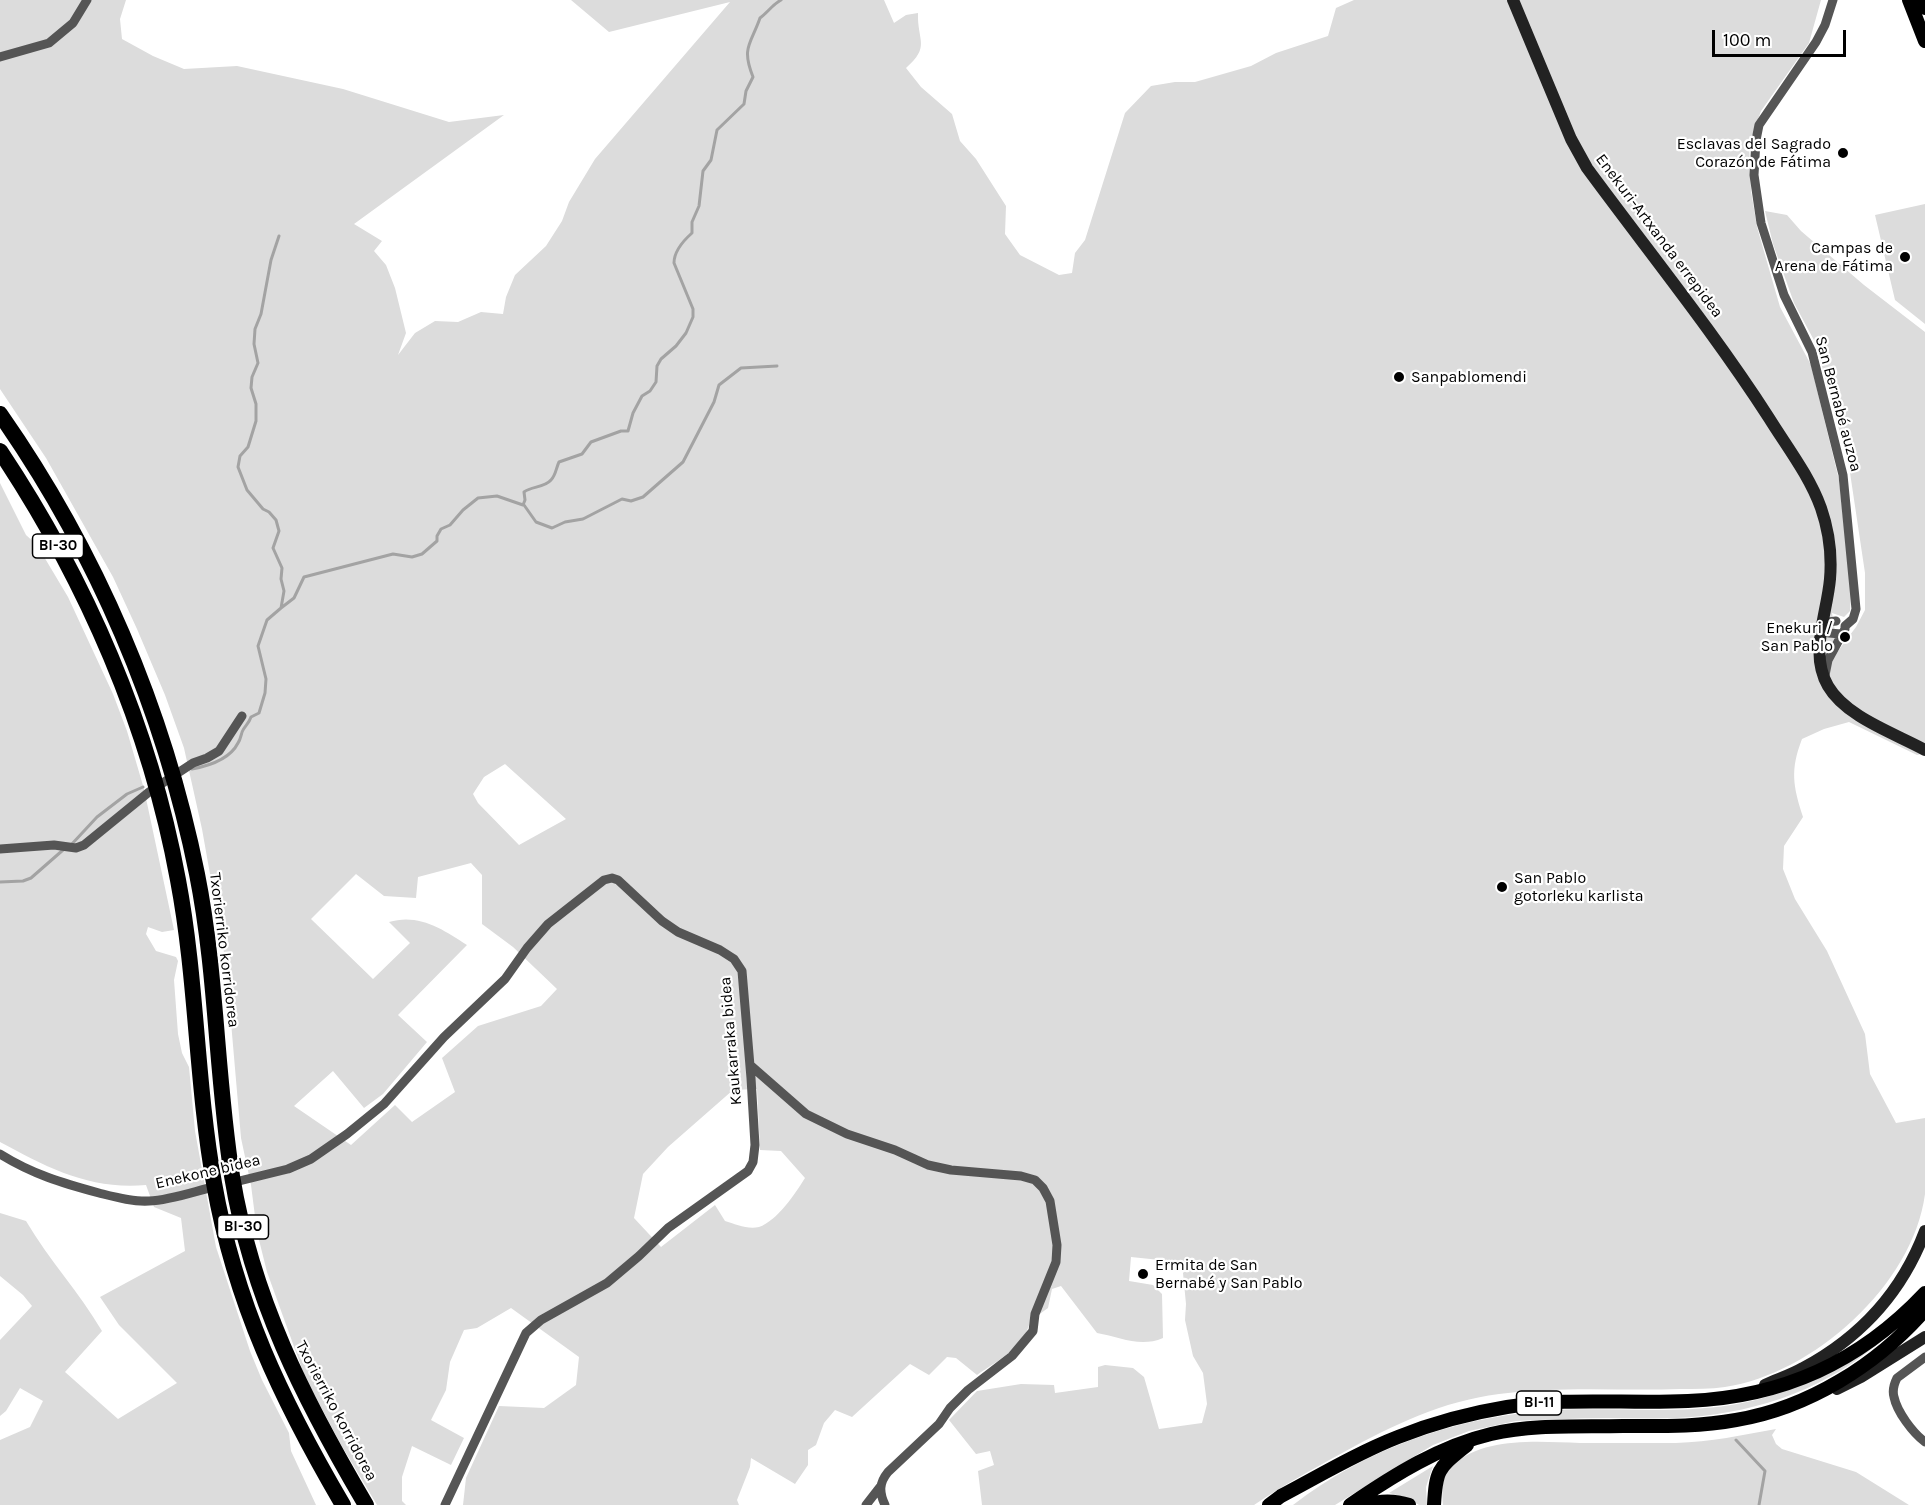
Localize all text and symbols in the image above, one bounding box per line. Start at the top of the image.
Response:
scale bar [1715,18,1848,56]
text: 100 m [1723,29,1771,51]
place label: Esclavas del Sagrado Corazón de Fátima [1677,134,1831,172]
marker: Esclavas del Sagrado Corazón de Fátima [1836,146,1850,160]
street label: Enekuri-Artxanda errepidea [1591,150,1727,322]
place label: Campas de Arena de Fátima [1775,238,1893,276]
marker: Campas de Arena de Fátima [1898,250,1912,264]
street label: San Bernabé auzoa [1811,334,1865,474]
place label: Sanpablomendi [1411,367,1527,387]
marker: Sanpablomendi [1392,370,1406,384]
road number: BI-30 [32,534,84,558]
place label: Enekuri / San Pablo [1761,618,1833,656]
marker: Enekuri / San Pablo [1838,630,1852,644]
place label: San Pablo gotorleku karlista [1514,868,1644,906]
street label: Txorierriko korridorea [205,872,243,1028]
marker: San Pablo gotorleku karlista [1495,880,1509,894]
street label: Kaukarraka bidea [716,976,746,1106]
street label: Enekone bidea [154,1151,262,1193]
road number: BI-30 [218,1215,268,1239]
place label: Ermita de San Bernabé y San Pablo [1155,1255,1302,1293]
marker: Ermita de San Bernabé y San Pablo [1136,1267,1150,1281]
street label: Txorierriko korridorea [291,1338,381,1484]
road number: BI-11 [1516,1391,1562,1415]

